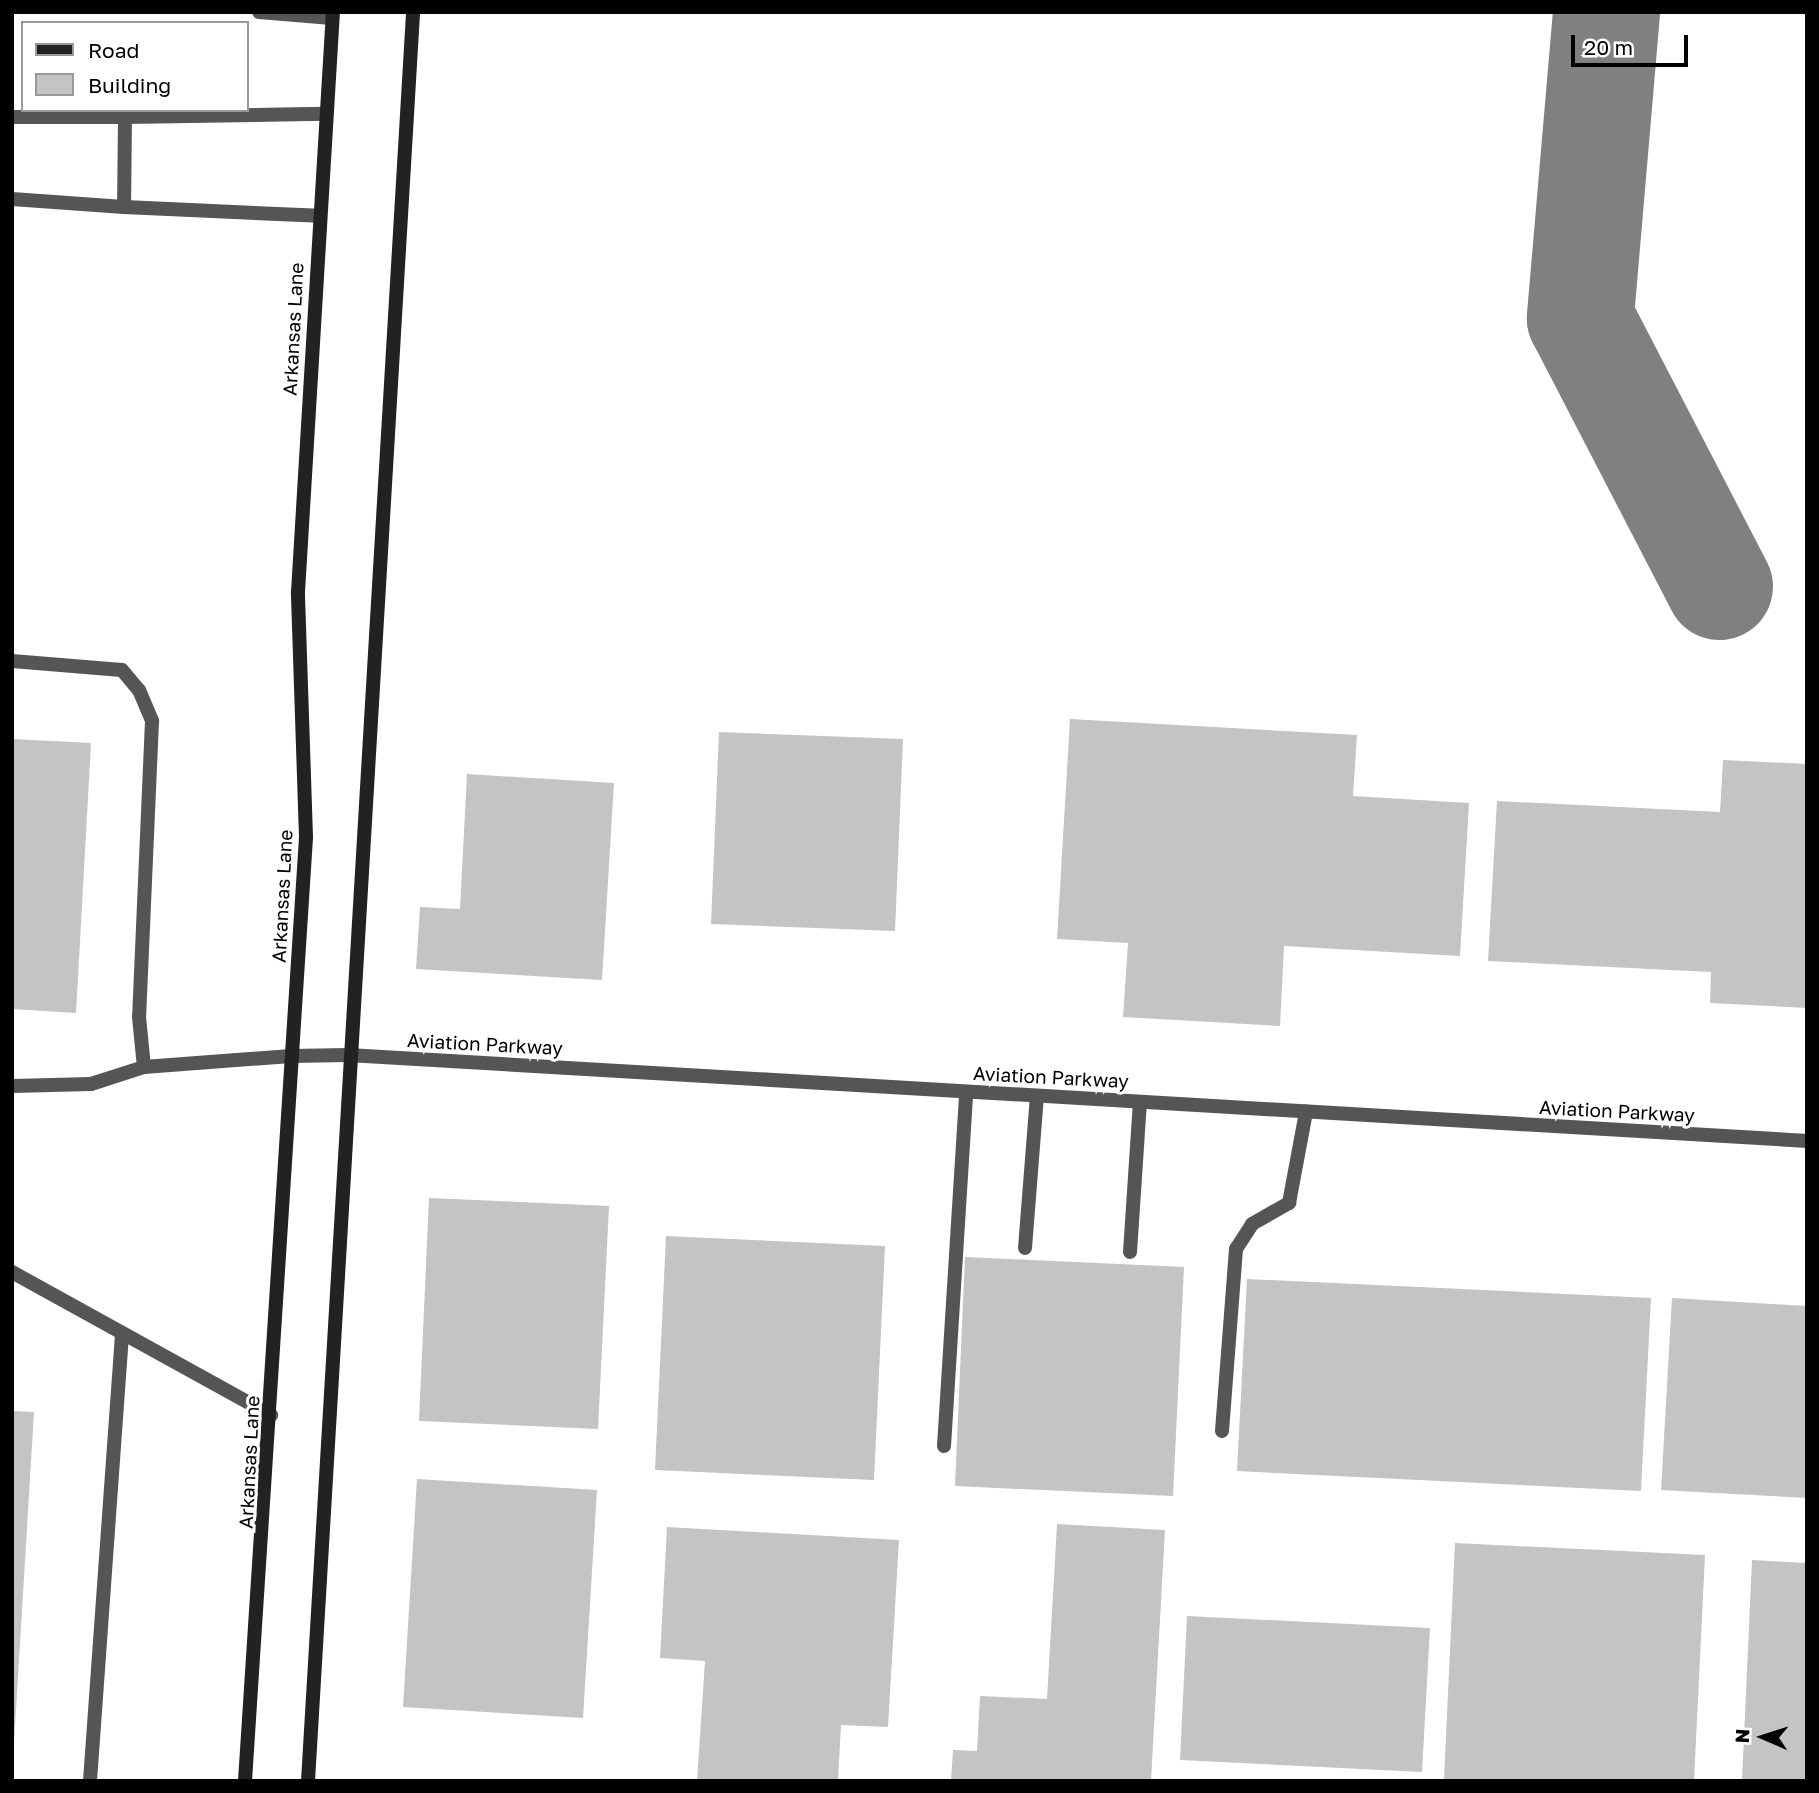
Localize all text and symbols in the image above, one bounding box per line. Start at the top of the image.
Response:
legend [21,21,248,112]
scale bar [1574,21,1691,65]
text: 20 m [1584,34,1633,60]
text: Road [88,37,139,63]
text: Building [88,72,171,98]
street label: Arkansas Lane [278,262,308,396]
street label: Arkansas Lane [267,829,297,963]
street label: Aviation Parkway [407,1029,563,1059]
street label: Aviation Parkway [973,1062,1129,1092]
street label: Aviation Parkway [1539,1096,1695,1126]
street label: Arkansas Lane [234,1395,264,1529]
north arrow [1728,1702,1798,1772]
text: N [1730,1728,1753,1744]

